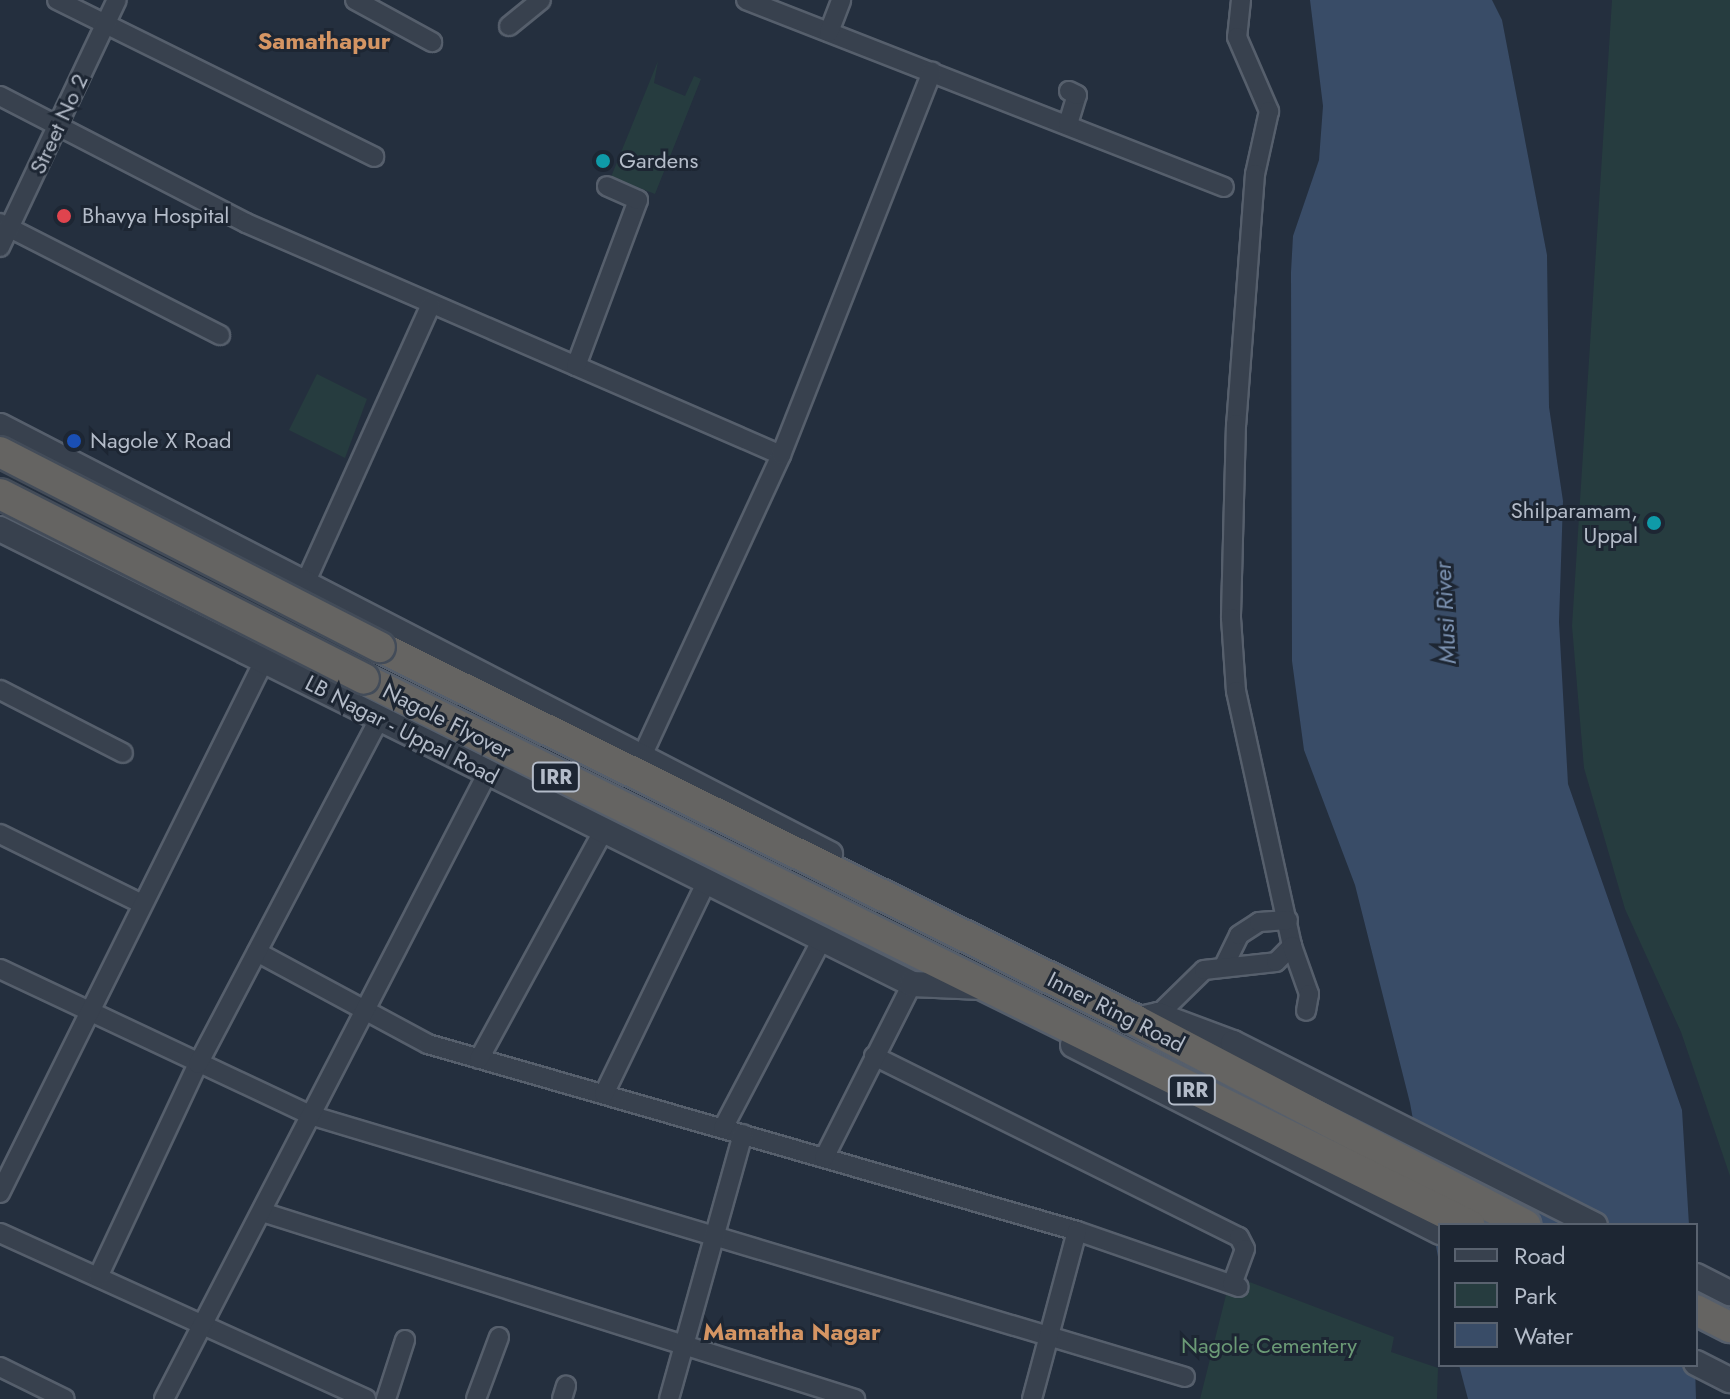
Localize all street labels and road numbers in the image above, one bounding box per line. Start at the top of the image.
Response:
street label: Street No 2 [24,70,94,178]
street label: LB Nagar - Uppal Road [301,670,503,790]
street label: Nagole Flyover [378,677,516,765]
road number: IRR [530,761,582,793]
street label: Inner Ring Road [1043,966,1189,1058]
road number: IRR [1166,1074,1218,1106]

